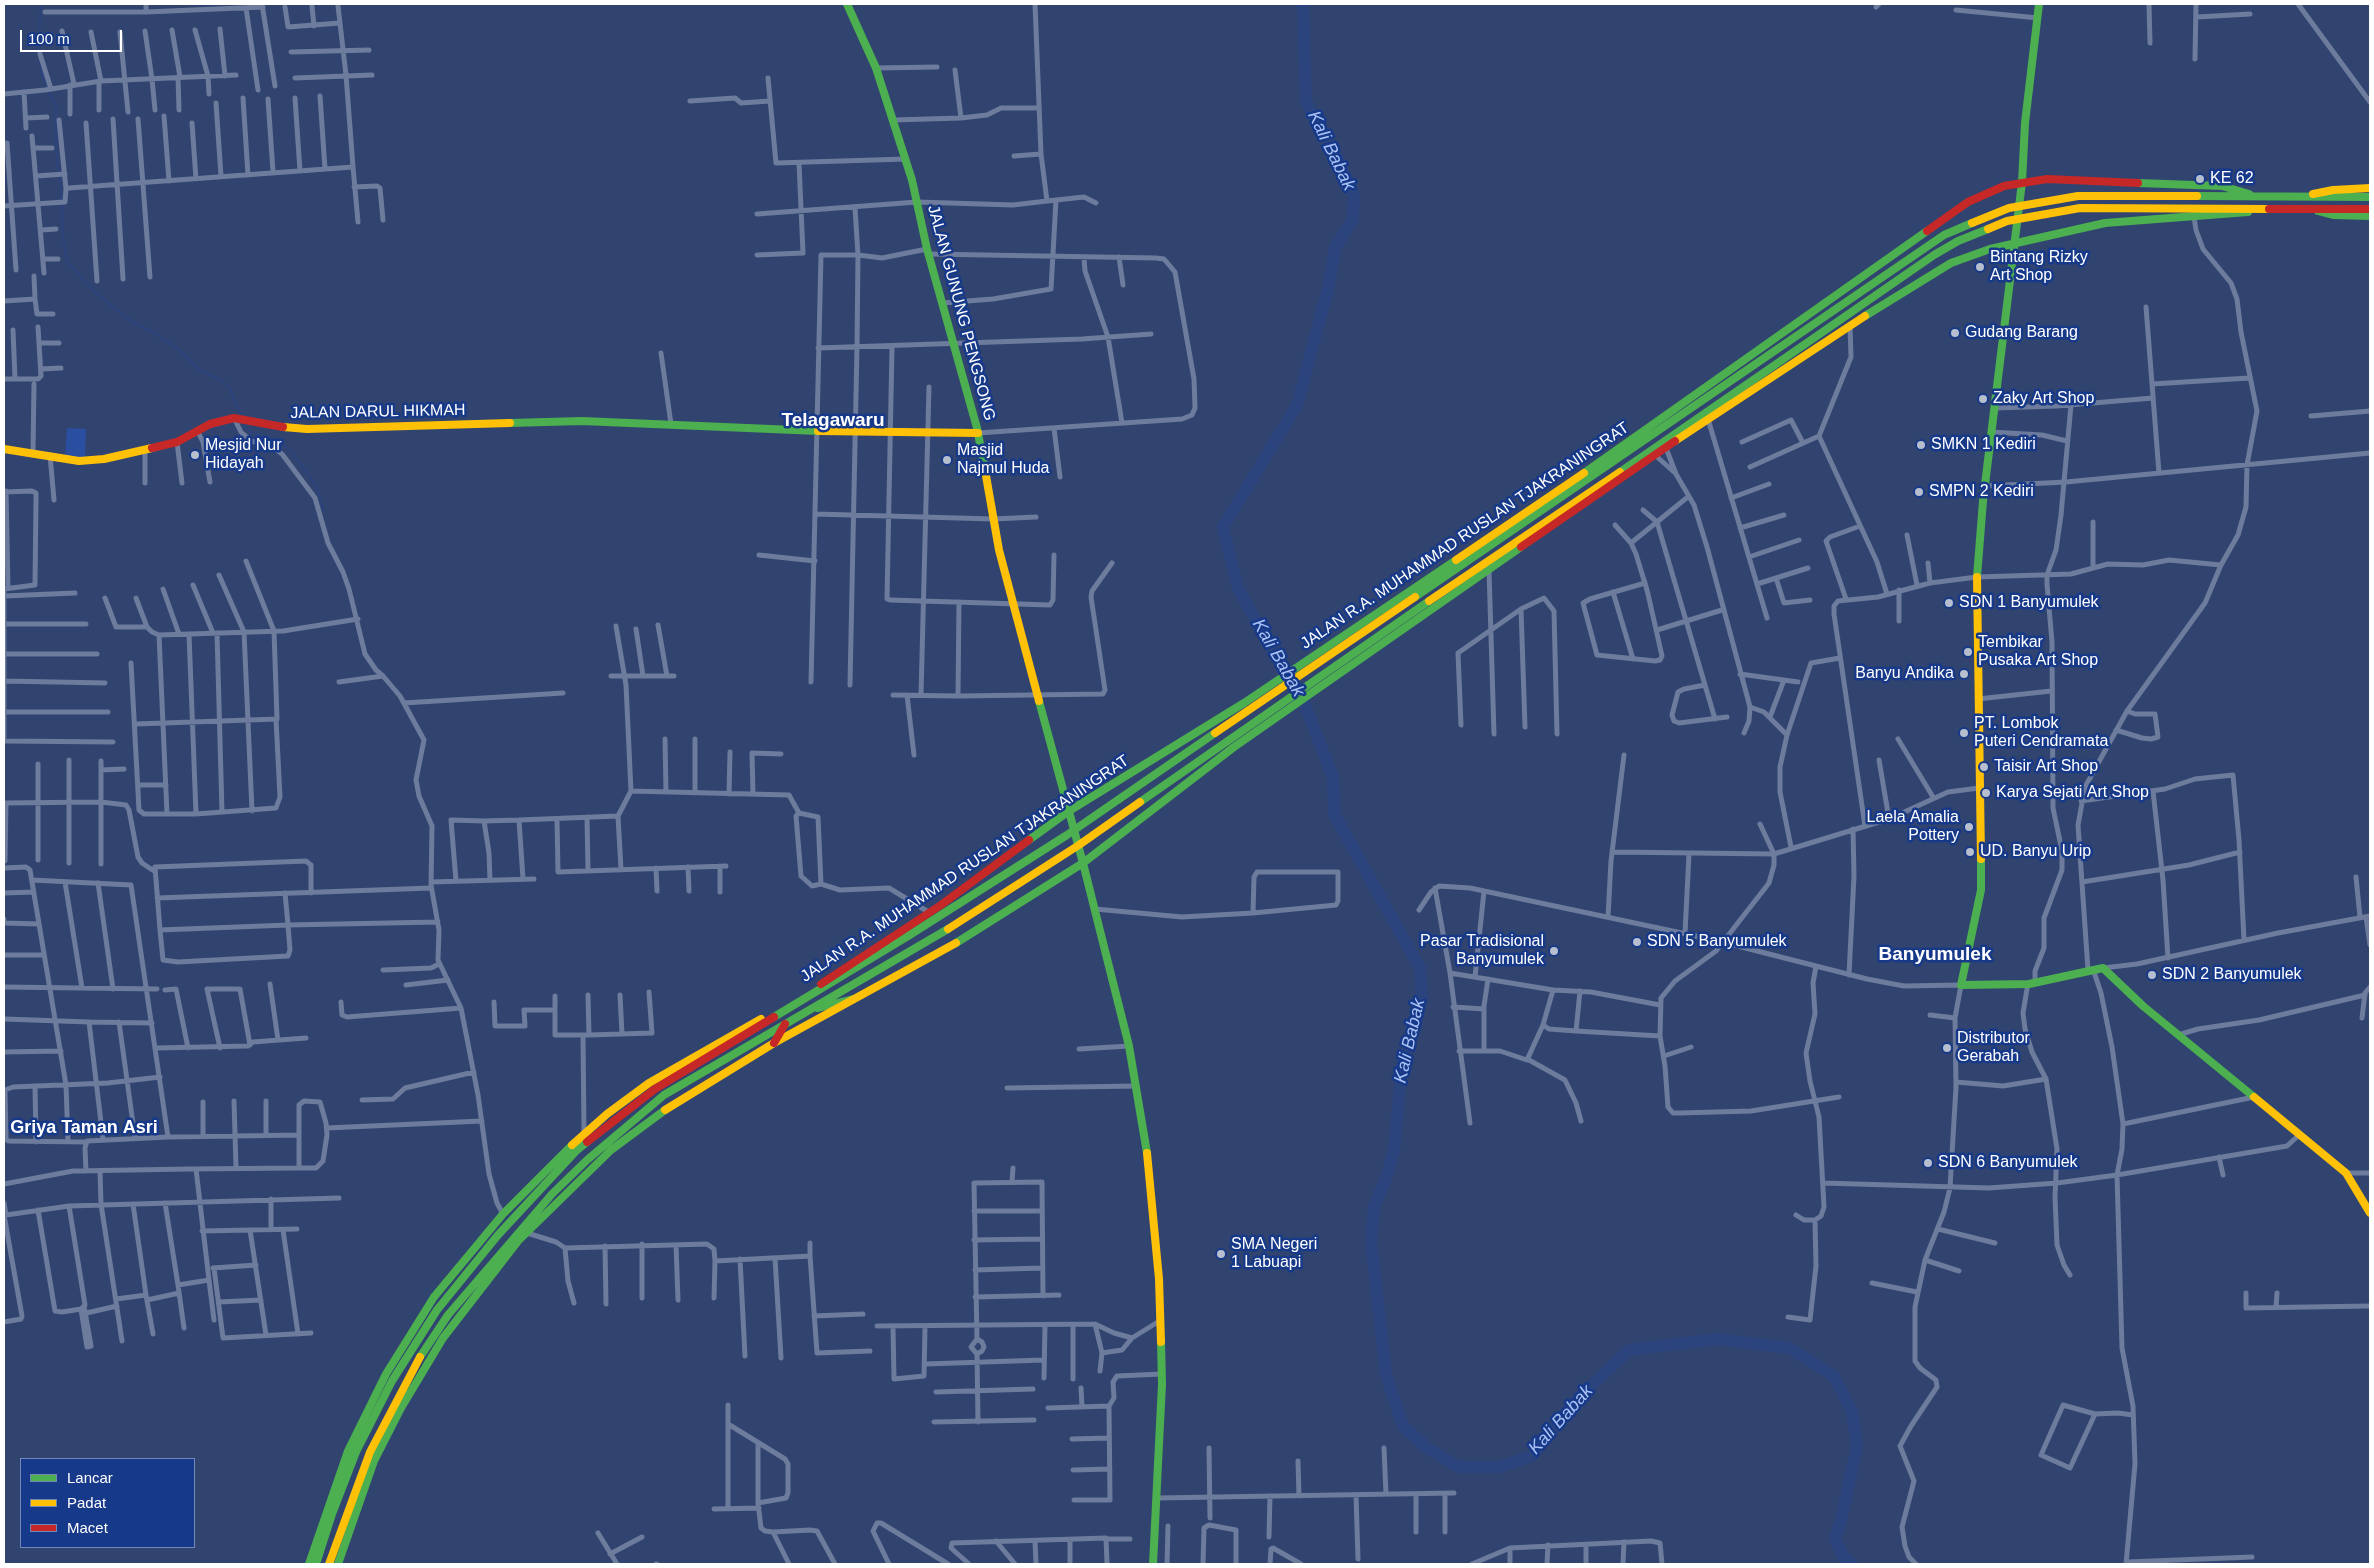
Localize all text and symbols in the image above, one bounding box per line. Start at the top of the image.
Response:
scale bar [22,20,125,52]
text: 100 m [28,30,70,47]
water label: Kali Babak [1302,108,1360,194]
place label: KE 62 [2210,169,2254,189]
marker: KE 62 [2194,173,2206,185]
street label: JALAN GUNUNG PENGSONG [923,203,999,423]
place label: Bintang Rizky Art Shop [1990,248,2088,286]
marker: Bintang Rizky Art Shop [1974,261,1986,273]
place label: Gudang Barang [1965,323,2078,343]
marker: Gudang Barang [1949,327,1961,339]
place label: Zaky Art Shop [1993,389,2094,409]
marker: Zaky Art Shop [1977,393,1989,405]
street label: JALAN DARUL HIKMAH [290,401,466,423]
district label: Telagawaru [781,410,885,432]
street label: JALAN R.A. MUHAMMAD RUSLAN TJAKRANINGRAT [1297,419,1633,653]
place label: SMKN 1 Kediri [1931,435,2036,455]
place label: Mesjid Nur Hidayah [205,436,281,474]
marker: SMKN 1 Kediri [1915,439,1927,451]
place label: Masjid Najmul Huda [957,441,1049,479]
marker: Mesjid Nur Hidayah [189,449,201,461]
marker: Masjid Najmul Huda [941,454,953,466]
place label: SMPN 2 Kediri [1929,482,2034,502]
marker: SMPN 2 Kediri [1913,486,1925,498]
place label: SDN 1 Banyumulek [1959,593,2099,613]
marker: SDN 1 Banyumulek [1943,597,1955,609]
water label: Kali Babak [1247,615,1309,701]
place label: Tembikar Pusaka Art Shop [1978,633,2098,671]
marker: Tembikar Pusaka Art Shop [1962,646,1974,658]
place label: Banyu Andika [1855,664,1954,684]
marker: Banyu Andika [1958,668,1970,680]
place label: PT. Lombok Puteri Cendramata [1974,714,2108,752]
marker: PT. Lombok Puteri Cendramata [1958,727,1970,739]
street label: JALAN R.A. MUHAMMAD RUSLAN TJAKRANINGRAT [797,752,1133,986]
place label: Taisir Art Shop [1994,757,2098,777]
marker: Taisir Art Shop [1978,761,1990,773]
place label: Karya Sejati Art Shop [1996,783,2149,803]
marker: Karya Sejati Art Shop [1980,787,1992,799]
place label: Laela Amalia Pottery [1866,808,1959,846]
marker: Laela Amalia Pottery [1963,821,1975,833]
place label: UD. Banyu Urip [1980,842,2091,862]
marker: UD. Banyu Urip [1964,846,1976,858]
place label: Pasar Tradisional Banyumulek [1420,932,1544,970]
place label: SDN 5 Banyumulek [1647,932,1787,952]
marker: SDN 5 Banyumulek [1631,936,1643,948]
district label: Banyumulek [1879,944,1991,966]
marker: Pasar Tradisional Banyumulek [1548,945,1560,957]
place label: SDN 2 Banyumulek [2162,965,2302,985]
marker: SDN 2 Banyumulek [2146,969,2158,981]
water label: Kali Babak [1390,997,1430,1085]
place label: Distributor Gerabah [1957,1029,2030,1067]
marker: Distributor Gerabah [1941,1042,1953,1054]
district label: Griya Taman Asri [10,1117,158,1139]
place label: SDN 6 Banyumulek [1938,1153,2078,1173]
marker: SDN 6 Banyumulek [1922,1157,1934,1169]
place label: SMA Negeri 1 Labuapi [1231,1235,1317,1273]
marker: SMA Negeri 1 Labuapi [1215,1248,1227,1260]
water label: Kali Babak [1524,1381,1598,1459]
legend [20,1458,195,1548]
text: Lancar [67,1469,113,1486]
text: Padat [67,1494,106,1511]
text: Macet [67,1519,108,1536]

